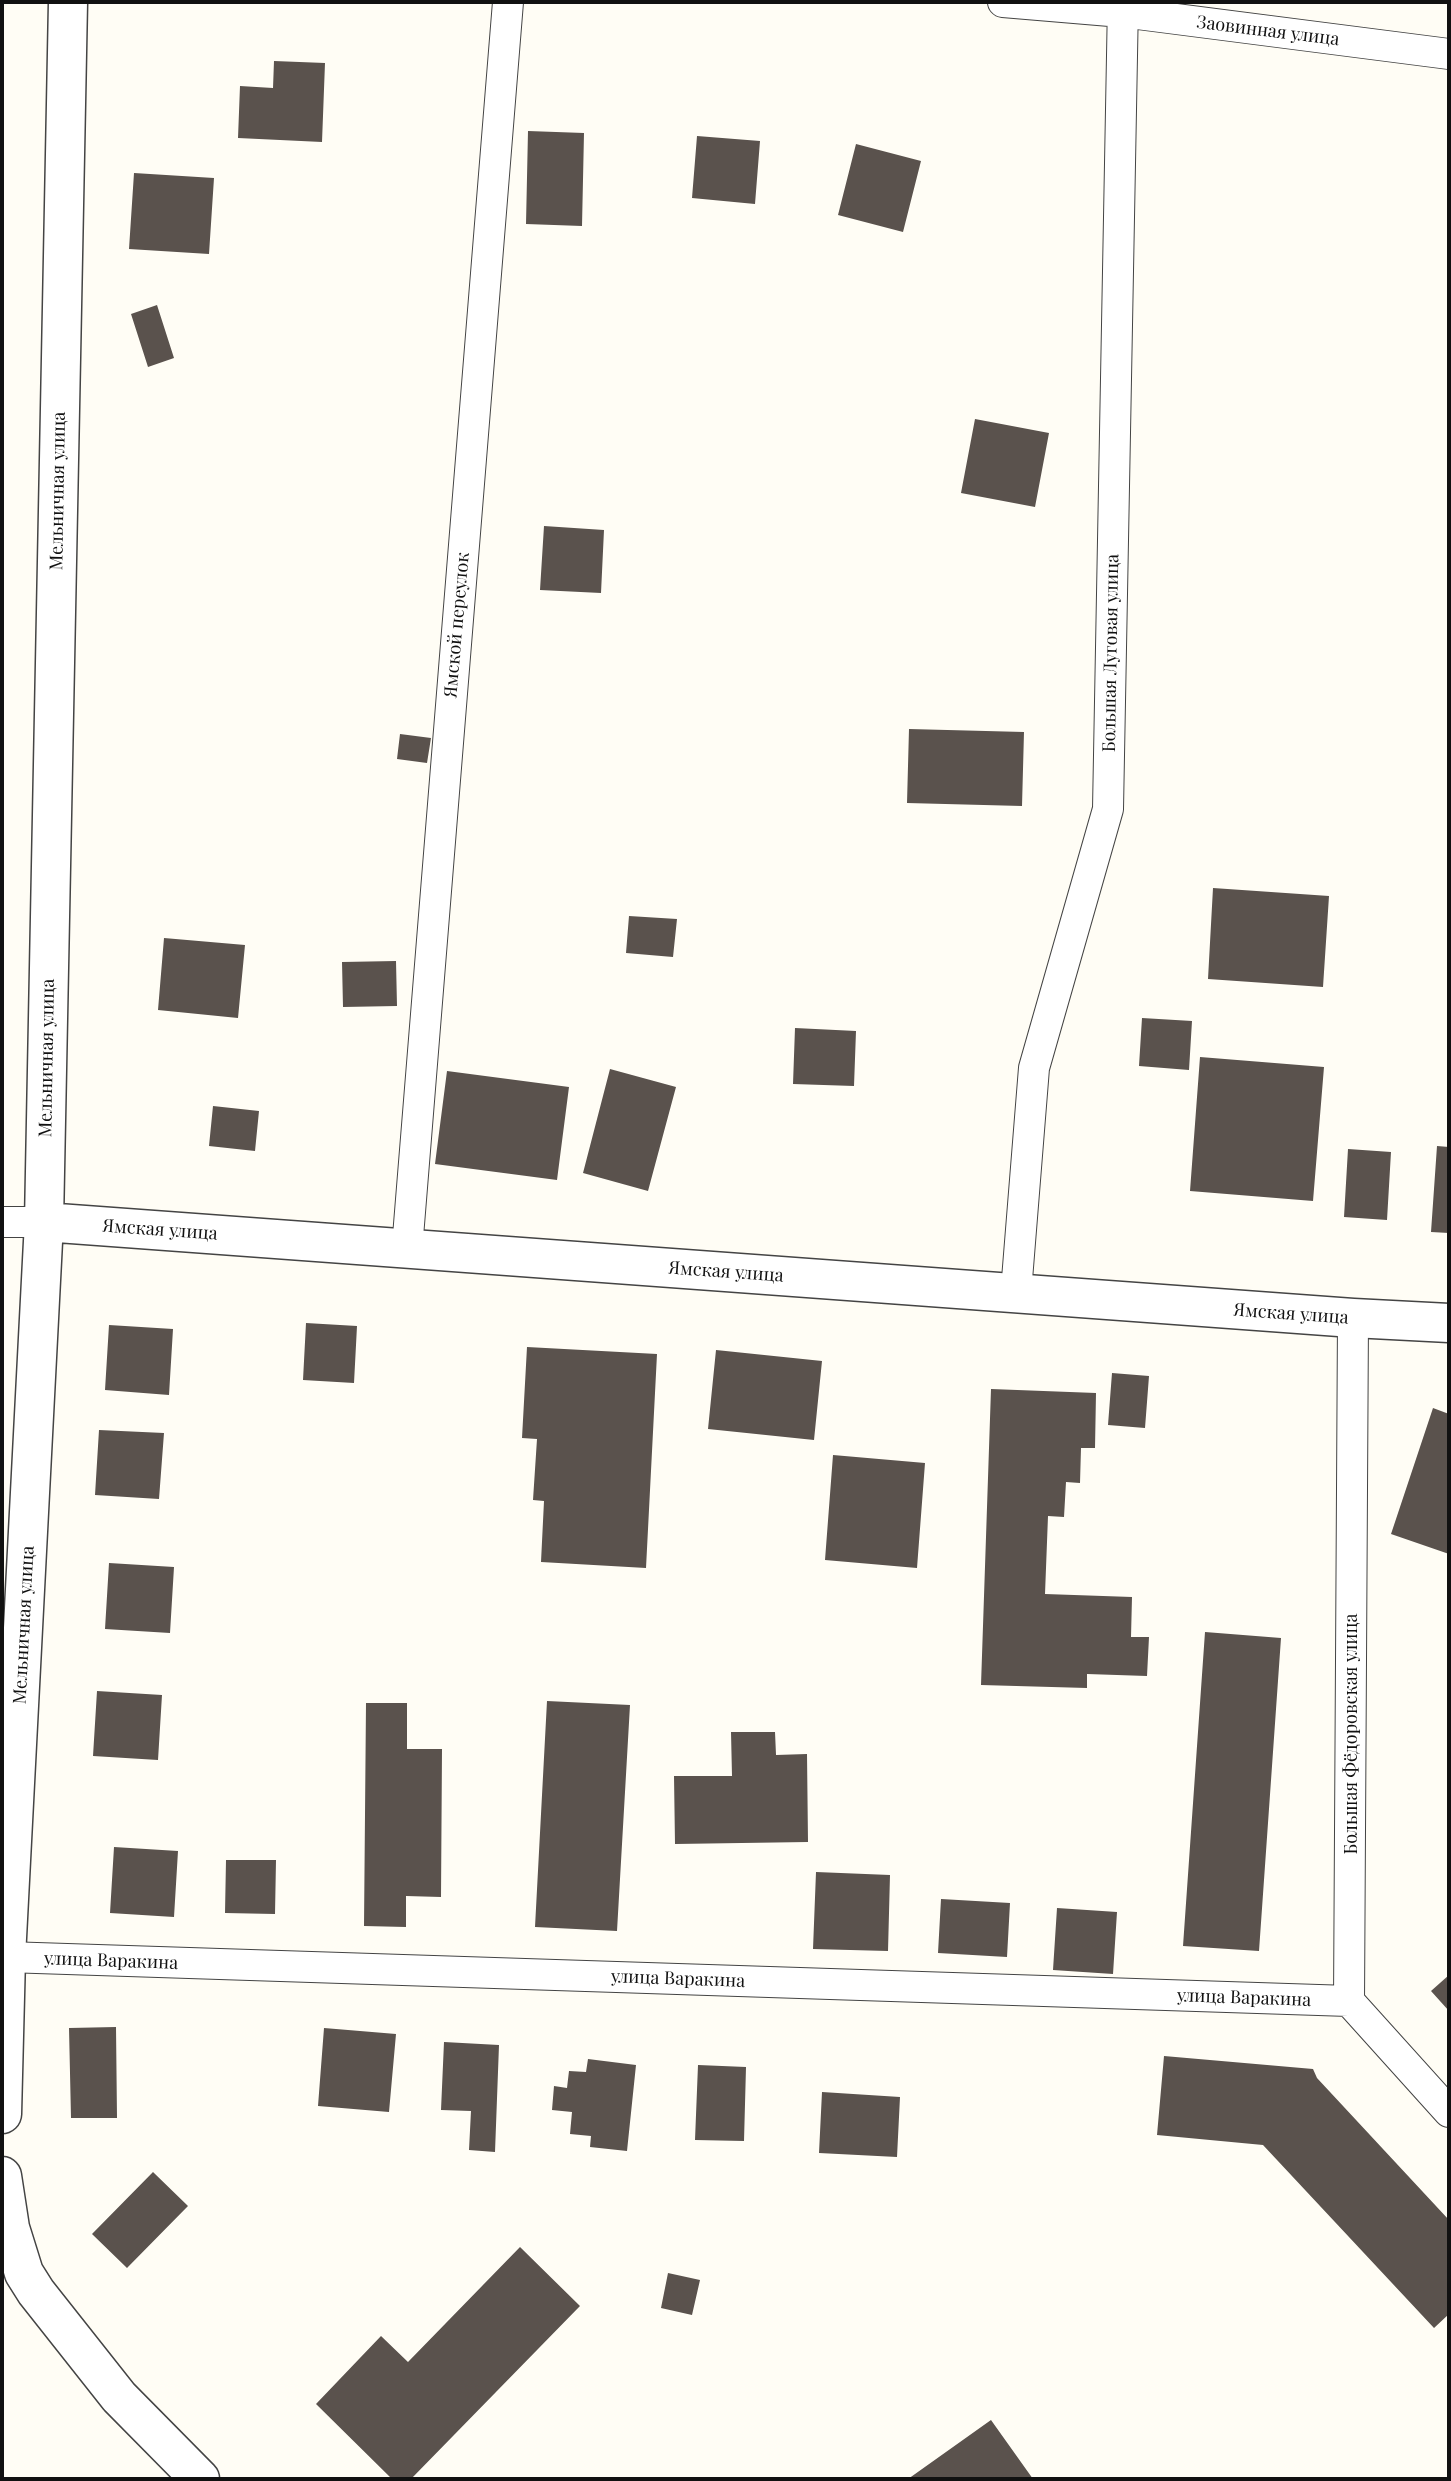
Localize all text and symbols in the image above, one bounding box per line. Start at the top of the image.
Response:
street label: Заовинная улица [1195,12,1341,50]
street label: Мельничная улица [46,411,70,571]
street label: Ямской переулок [440,551,474,699]
street label: Большая Луговая улица [1098,554,1124,752]
street label: Мельничная улица [35,978,59,1138]
street label: Ямская улица [102,1215,218,1245]
street label: Ямская улица [668,1257,784,1287]
street label: Ямская улица [1233,1299,1349,1329]
street label: Мельничная улица [9,1545,39,1705]
street label: Большая Фёдоровская улица [1340,1613,1362,1855]
street label: улица Варакина [44,1948,178,1974]
street label: улица Варакина [611,1966,745,1992]
street label: улица Варакина [1177,1985,1311,2011]

